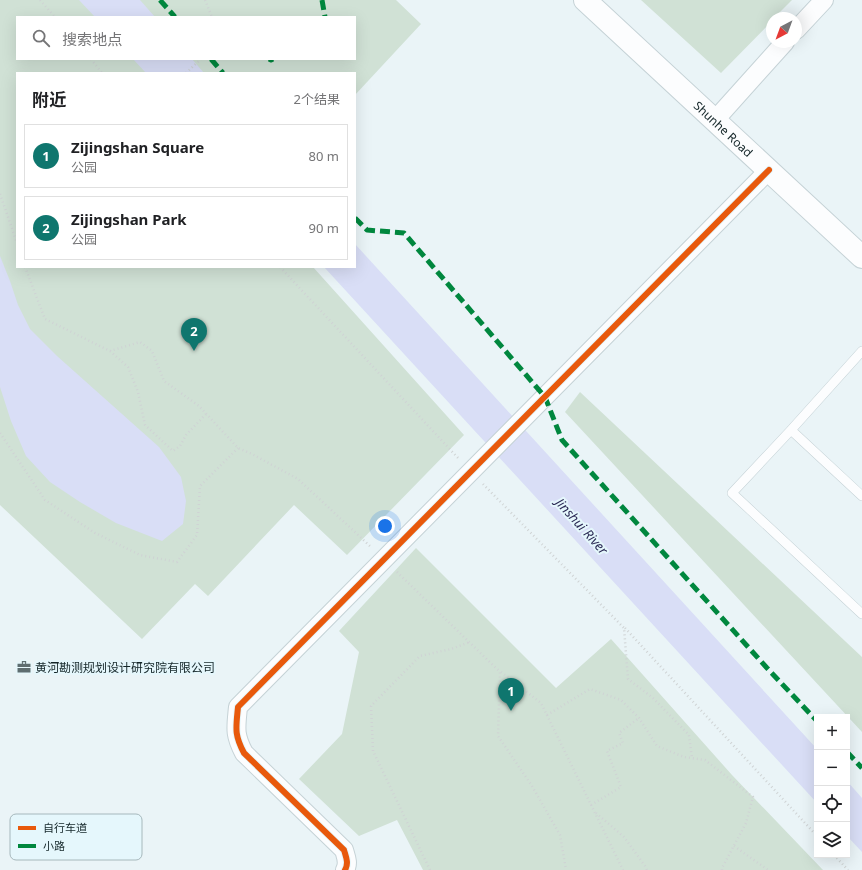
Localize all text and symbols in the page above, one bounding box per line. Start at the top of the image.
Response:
north arrow [766,12,802,48]
search box [16,16,356,60]
icon: search [30,27,52,49]
text: 搜索地点 [62,29,122,49]
text: 附近 [32,88,66,111]
text: 2个结果 [294,90,340,108]
street label: Shunhe Road [690,97,757,160]
text: Zijingshan Square [71,137,204,157]
text: 1 [42,147,50,165]
text: 80 m [309,147,339,165]
text: 公园 [71,158,97,176]
text: Zijingshan Park [71,209,187,229]
text: 2 [42,219,50,237]
text: 90 m [309,219,339,237]
text: 公园 [71,230,97,248]
pin: 2 [181,318,207,351]
water label: Jinshui River [550,492,613,559]
your location [375,516,395,536]
office icon: 黄河勘测规划设计研究院有限公司 [16,659,32,675]
place label: 黄河勘测规划设计研究院有限公司 [35,659,215,676]
pin: 1 [498,678,524,711]
map controls [814,714,850,858]
button: + [814,714,850,750]
button: − [814,750,850,786]
button: locate [814,786,850,822]
legend [10,814,142,860]
text: 自行车道 [43,820,87,835]
button: layers [814,822,850,858]
text: 小路 [43,838,65,853]

